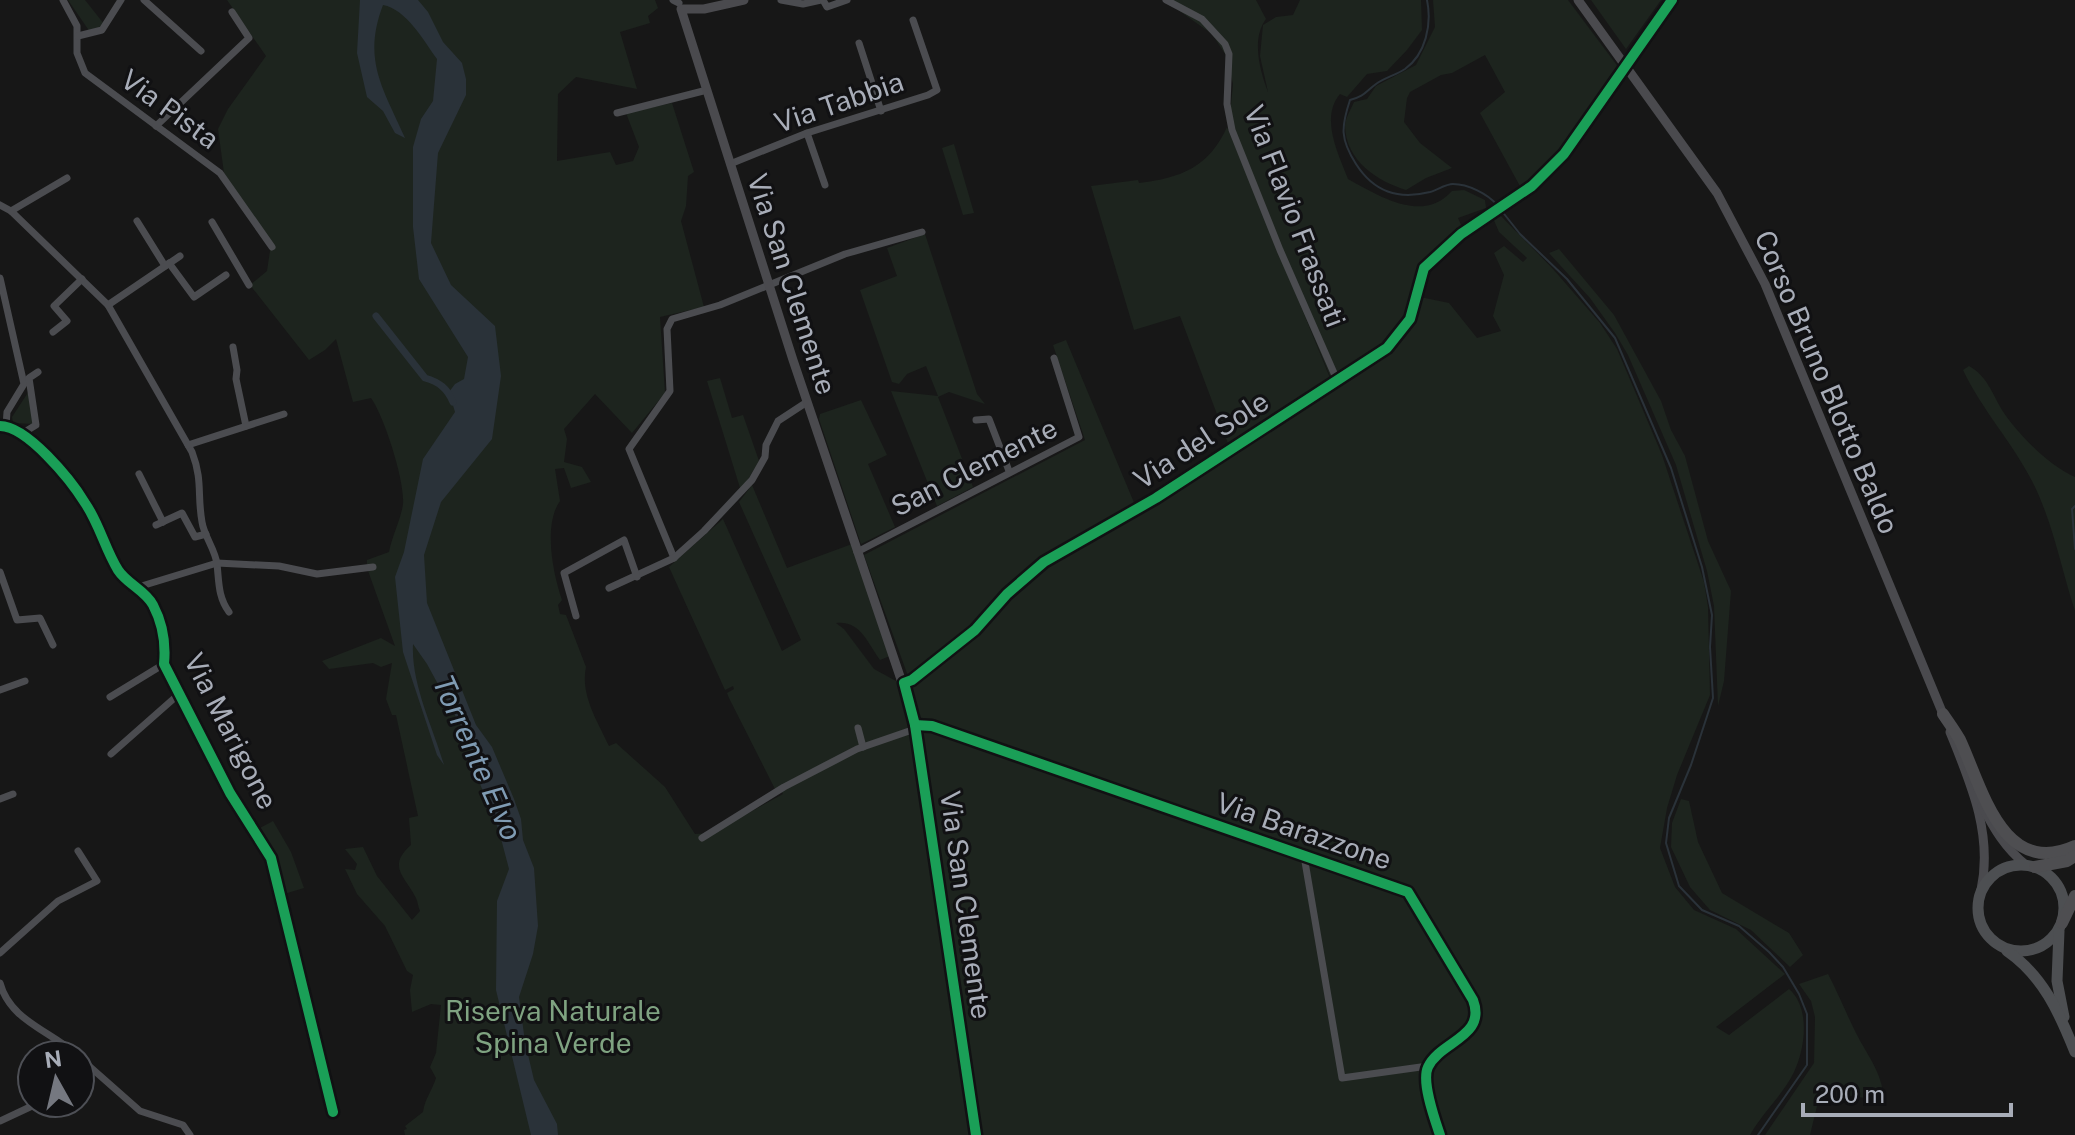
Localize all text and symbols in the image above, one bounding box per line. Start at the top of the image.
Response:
street label: Via Pista [115,62,226,155]
street label: Via Tabbia [770,64,908,139]
street label: Via Flavio Frassati [1238,100,1353,331]
street label: Via San Clemente [741,169,844,398]
street label: Corso Bruno Blotto Baldo [1749,225,1906,538]
street label: Via del Sole [1127,384,1274,495]
street label: San Clemente [885,411,1062,523]
street label: Via Marigone [178,647,285,814]
water label: Torrente Elvo [426,670,530,846]
street label: Via Barazzone [1212,785,1396,876]
street label: Via San Clemente [934,789,999,1021]
park label: Riserva Naturale Spina Verde [445,994,661,1059]
north arrow [16,1039,96,1119]
text: N [43,1045,64,1073]
scale bar [1803,1067,2011,1117]
text: 200 m [1815,1080,1885,1108]

